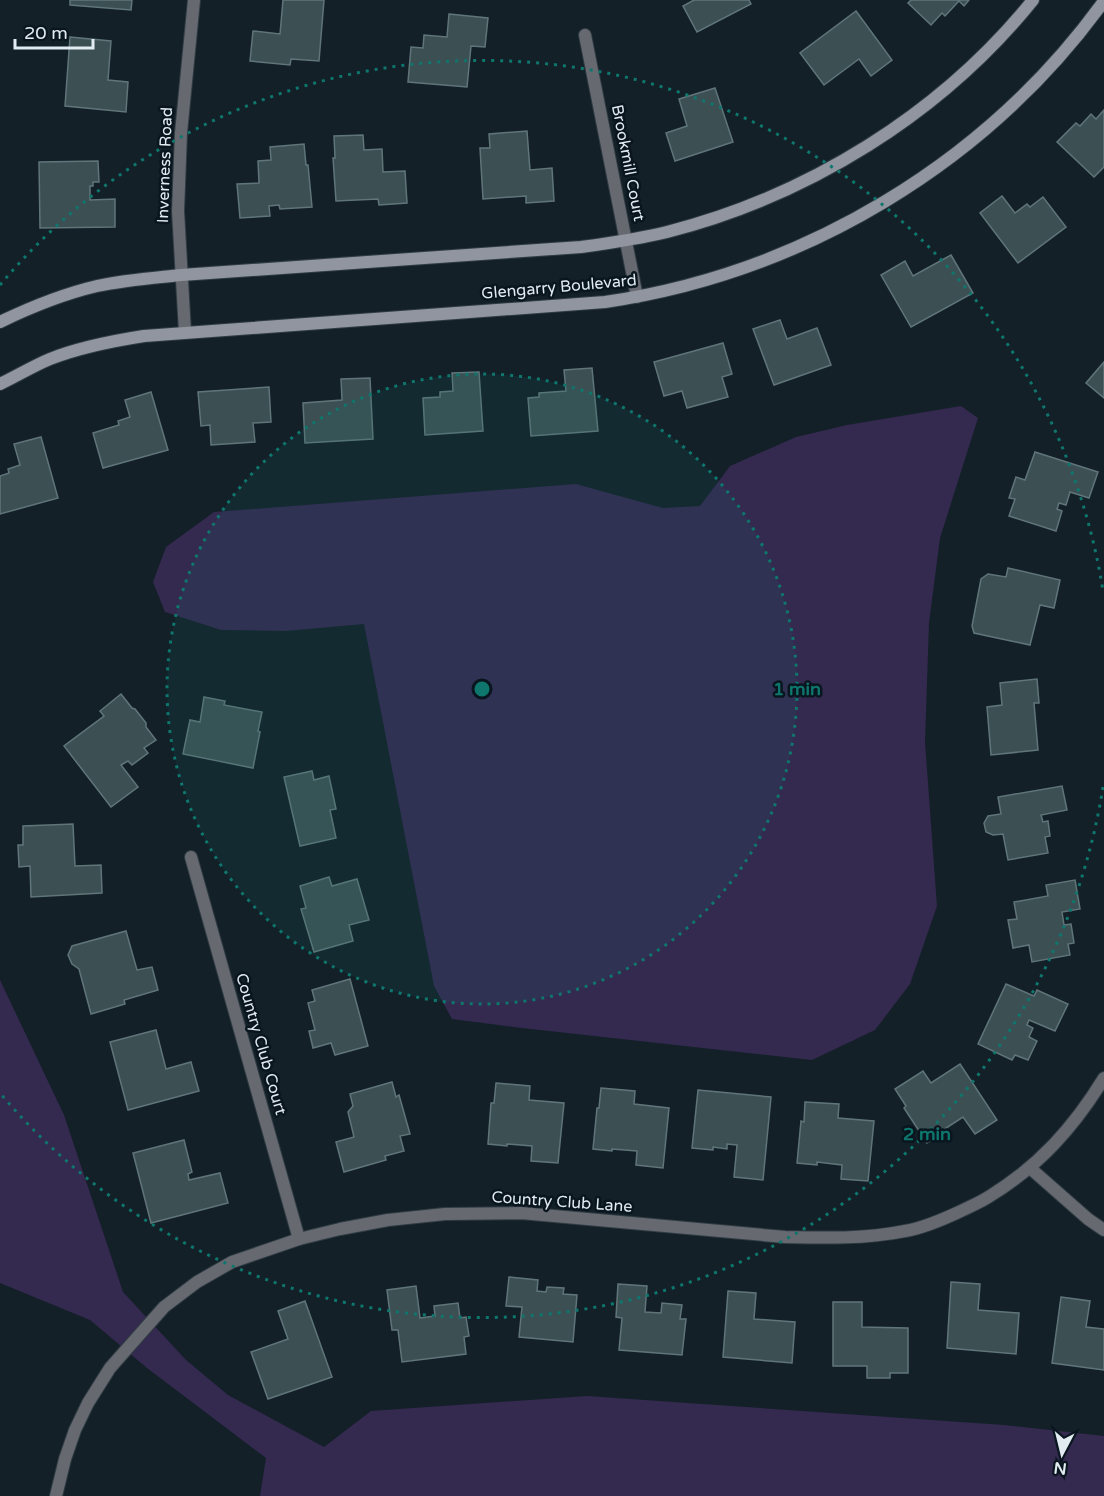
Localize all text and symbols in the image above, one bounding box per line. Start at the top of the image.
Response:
scale bar [15,12,93,50]
text: 20 m [24,22,68,44]
street label: Brookmill Court [607,103,649,223]
street label: Inverness Road [153,107,177,223]
street label: Glengarry Boulevard [481,270,637,304]
text: 1 min [773,678,821,700]
centre of rings [472,679,492,699]
street label: Country Club Court [231,971,291,1117]
text: 2 min [903,1123,951,1145]
street label: Country Club Lane [491,1187,633,1217]
north arrow [1032,1424,1092,1484]
text: N [1053,1457,1068,1479]

